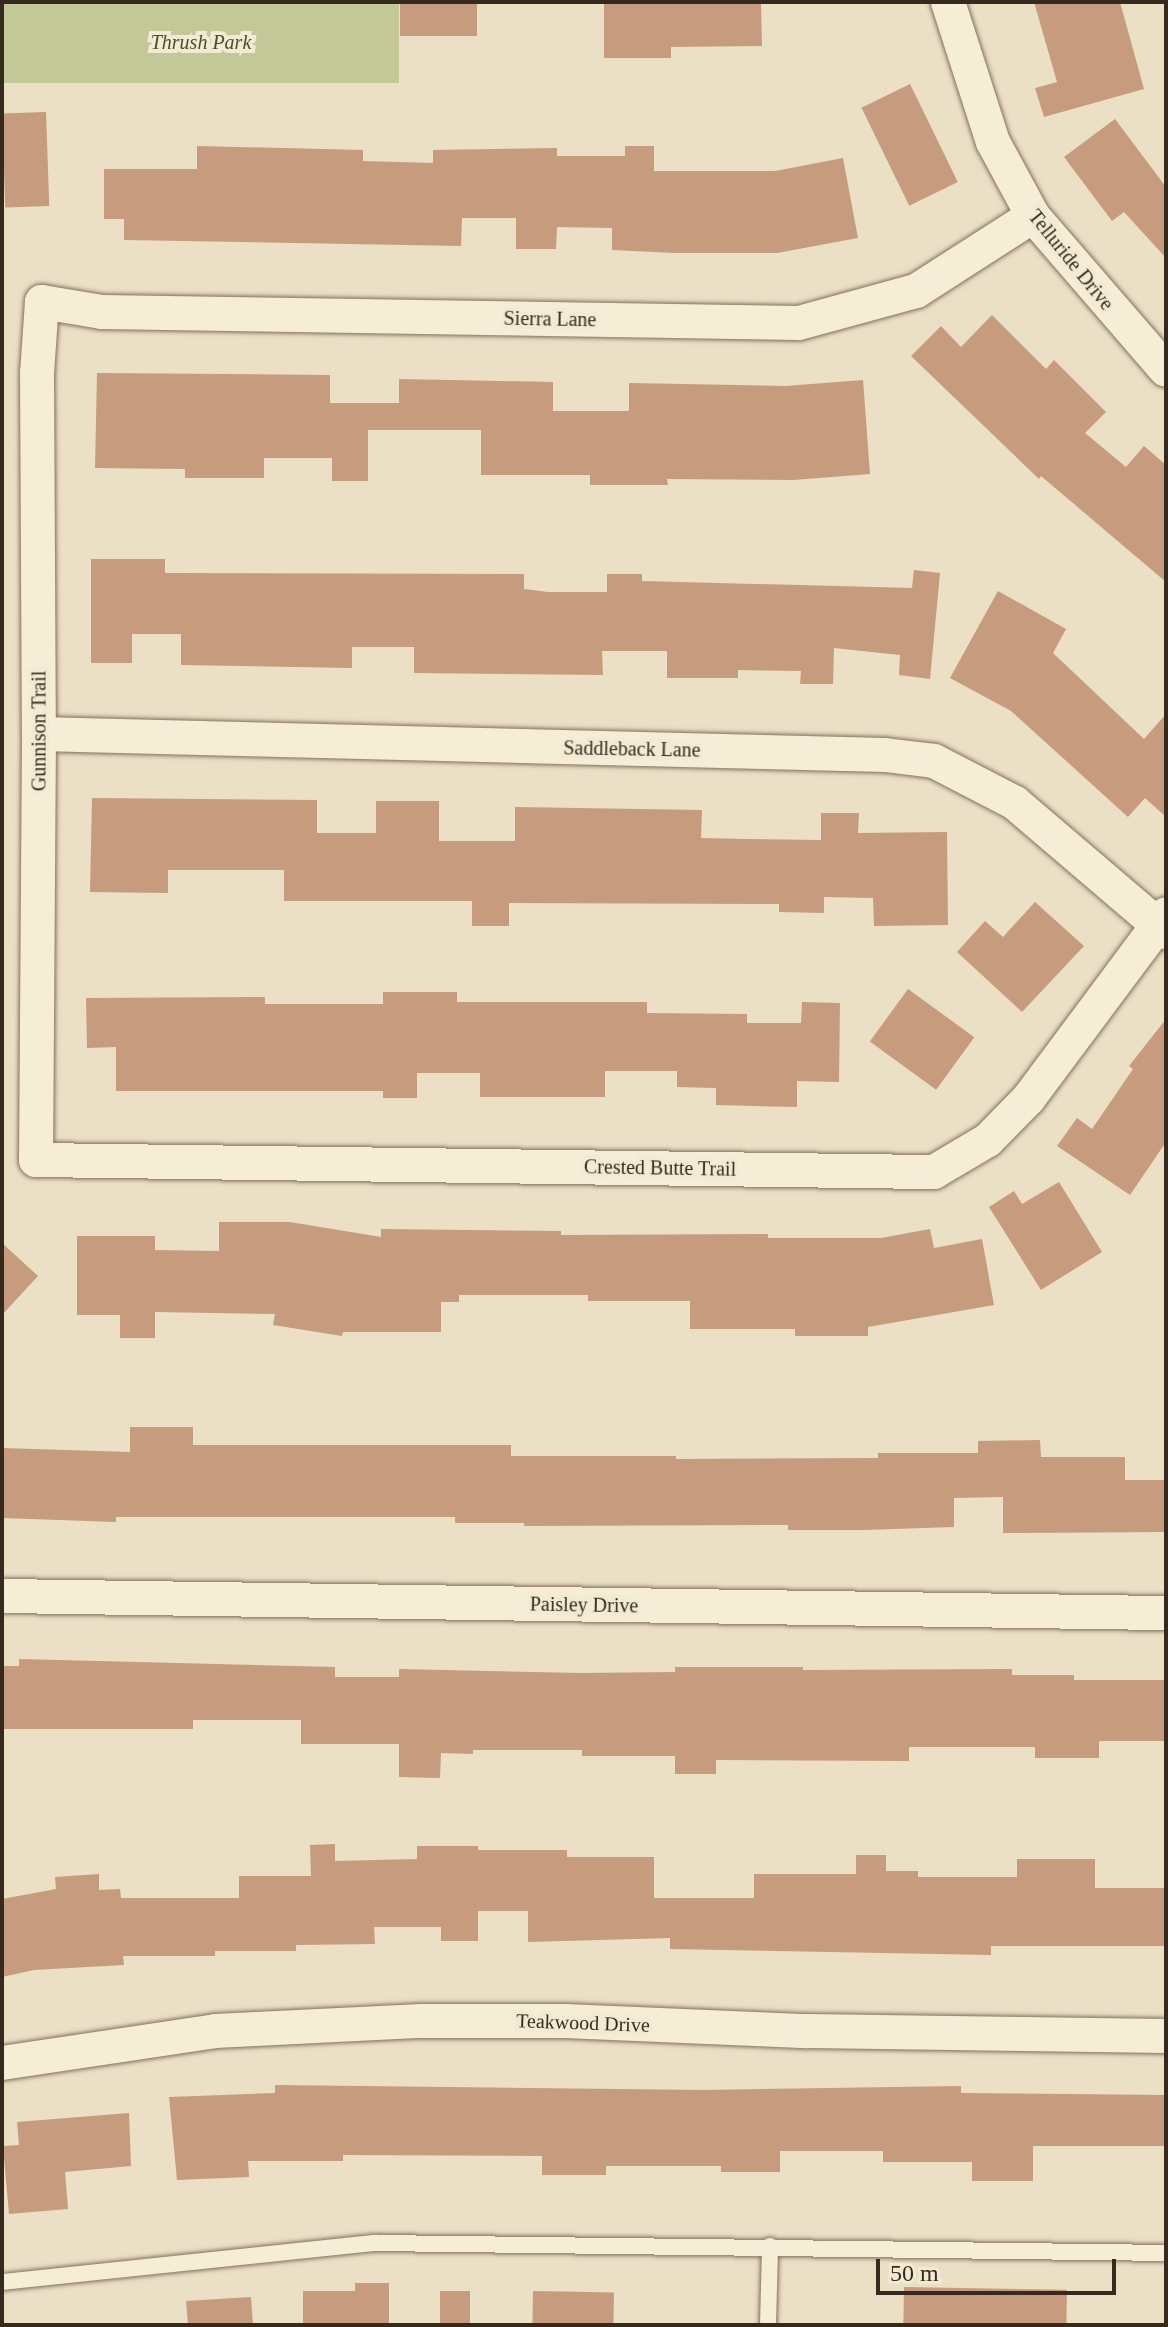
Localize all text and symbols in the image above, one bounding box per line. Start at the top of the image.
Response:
park label: Thrush Park [151,30,251,54]
street label: Telluride Drive [1023,205,1119,315]
street label: Sierra Lane [503,306,597,332]
street label: Gunnison Trail [27,671,51,791]
street label: Saddleback Lane [563,736,701,762]
street label: Crested Butte Trail [584,1155,736,1181]
street label: Paisley Drive [530,1592,638,1618]
street label: Teakwood Drive [516,2009,650,2037]
scale bar [880,2243,1120,2293]
text: 50 m [890,2260,939,2286]

